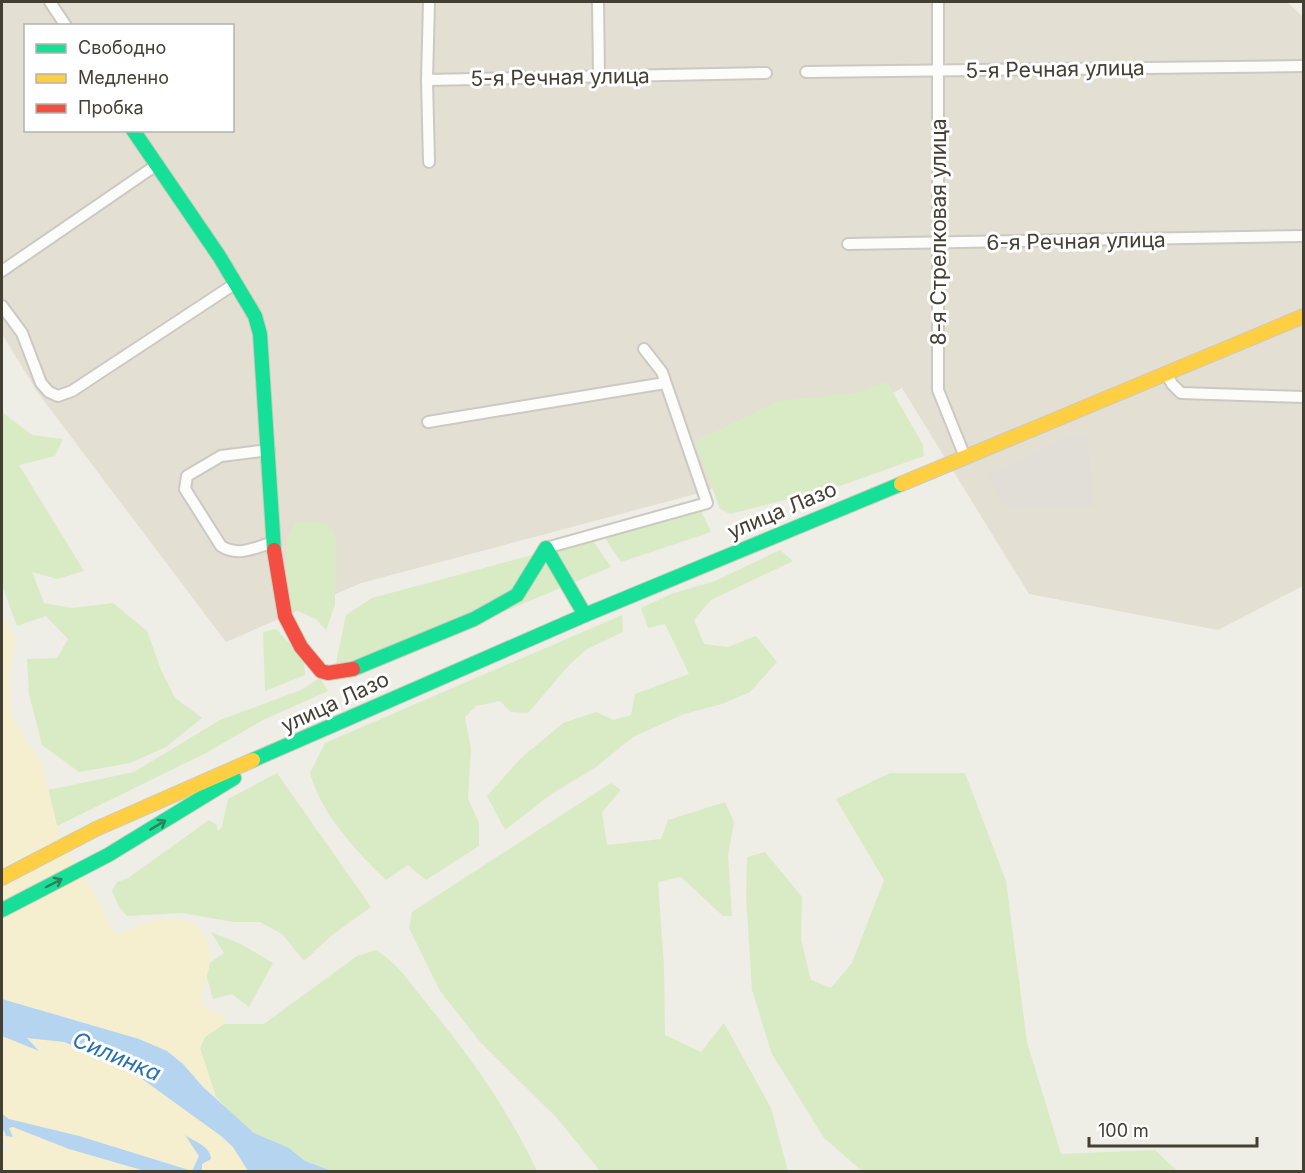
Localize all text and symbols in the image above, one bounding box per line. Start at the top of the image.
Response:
legend [24,24,234,132]
text: Свободно [78,37,166,58]
street label: 5-я Речная улица [965,55,1145,83]
street label: 5-я Речная улица [470,63,650,91]
text: Медленно [78,67,169,88]
text: Пробка [78,97,144,118]
street label: 8-я Стрелковая улица [926,118,951,346]
street label: 6-я Речная улица [986,227,1166,255]
street label: улица Лазо [724,476,840,544]
street label: улица Лазо [277,666,393,738]
one-way arrow [149,818,166,830]
one-way arrow [44,877,62,889]
water label: Силинка [69,1026,165,1086]
scale bar [1089,1110,1257,1148]
text: 100 m [1098,1120,1149,1141]

